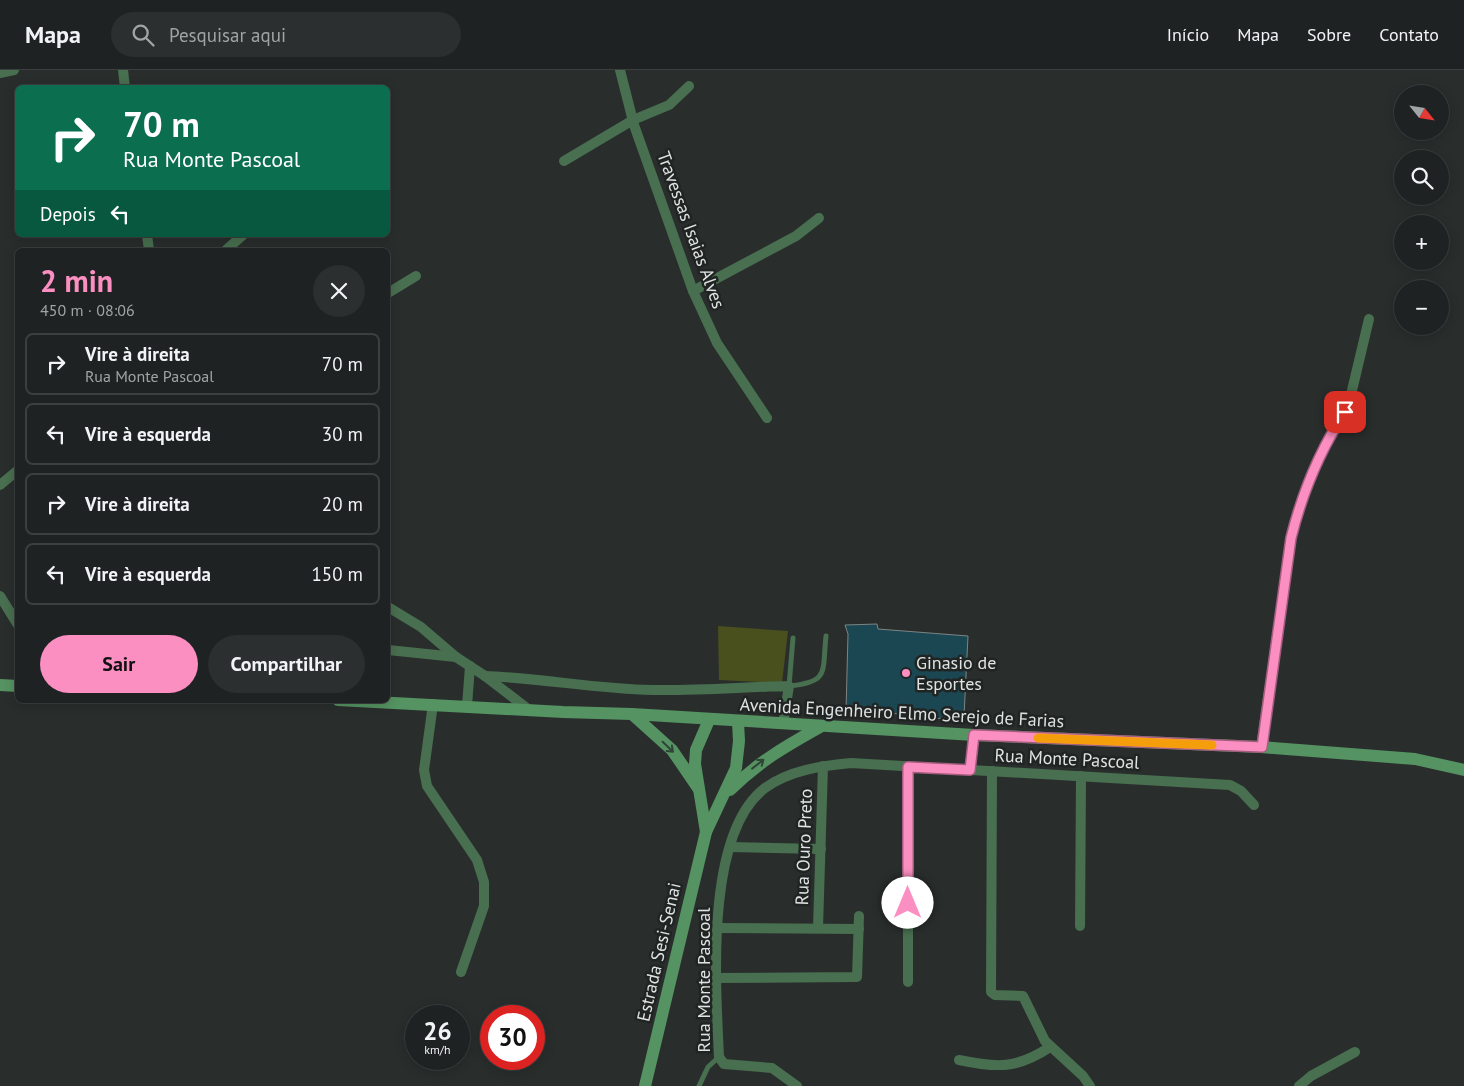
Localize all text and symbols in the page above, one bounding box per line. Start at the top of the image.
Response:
search box [111,12,461,57]
text: Mapa [25,19,81,50]
icon: search [129,21,157,49]
text: Pesquisar aqui [169,23,286,47]
text: Início [1167,23,1209,46]
text: Mapa [1237,23,1279,46]
text: Sobre [1307,23,1351,46]
text: Contato [1379,23,1439,46]
north arrow [1394,85,1449,140]
map controls [1394,85,1449,335]
text: 70 m [123,101,200,147]
icon: right [40,105,105,170]
text: Rua Monte Pascoal [123,145,300,173]
street label: Travessas Isaias Alves [652,148,731,312]
button: search [1394,150,1449,205]
icon: left [106,200,134,228]
text: Depois [40,202,96,226]
button: + [1394,215,1449,270]
text: 2 min [40,261,113,300]
button: close [313,265,365,317]
button: − [1394,280,1449,335]
text: 450 m · 08:06 [40,300,135,320]
text: Vire à direita [85,342,190,366]
icon: right [42,350,70,378]
text: 70 m [322,352,363,376]
text: Rua Monte Pascoal [85,366,214,386]
pin [1324,391,1366,433]
icon: arrive [1331,398,1359,426]
icon: left [42,420,70,448]
text: Vire à esquerda [85,422,211,446]
text: 30 m [322,422,363,446]
icon: right [42,490,70,518]
text: Vire à direita [85,492,190,516]
text: 20 m [322,492,363,516]
icon: left [42,560,70,588]
text: Vire à esquerda [85,562,211,586]
text: 150 m [311,562,363,586]
button: Sair [40,635,198,693]
button: Compartilhar [208,635,365,693]
place label: Ginasio de Esportes [916,651,996,695]
marker: Ginasio de Esportes [900,667,912,679]
street label: Avenida Engenheiro Elmo Serejo de Farias [739,693,1065,732]
one-way arrow [662,741,674,753]
street label: Rua Monte Pascoal [994,743,1141,774]
one-way arrow [751,759,765,769]
street label: Rua Ouro Preto [790,788,817,906]
position arrow [881,876,933,928]
street label: Estrada Sesi-Senai [631,880,686,1024]
street label: Rua Monte Pascoal [692,907,715,1053]
speed limit sign: 30 [480,1005,545,1070]
text: 26 [423,1015,452,1047]
text: km/h [424,1042,451,1057]

